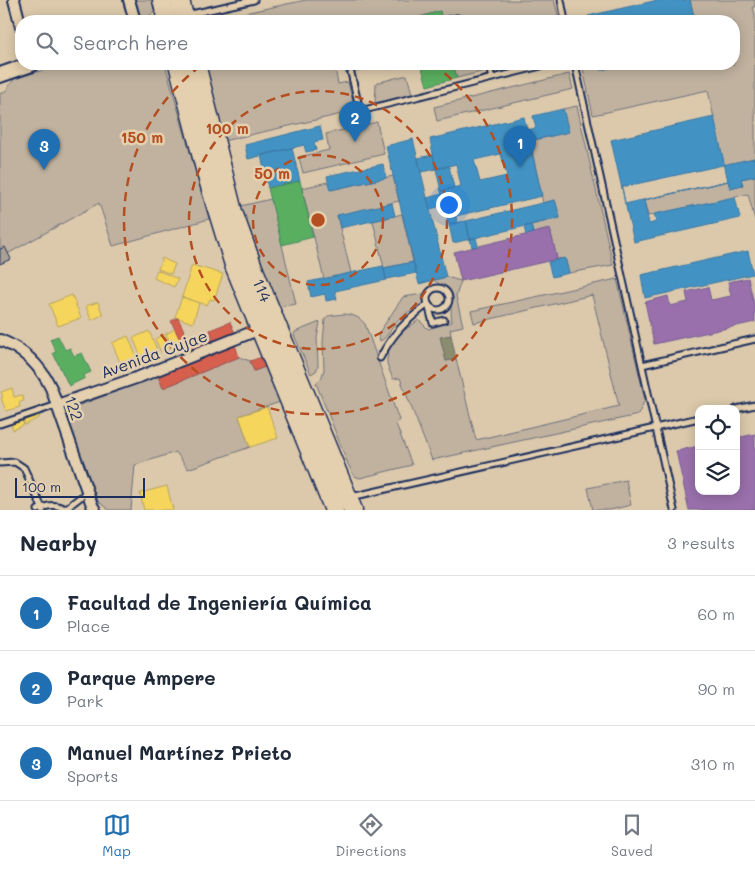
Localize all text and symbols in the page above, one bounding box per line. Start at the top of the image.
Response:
search box [15,15,740,70]
icon: search [33,29,61,57]
text: Search here [73,30,189,55]
pin: 2 [339,101,371,142]
text: 100 m [205,118,249,138]
pin: 1 [504,126,536,167]
text: 150 m [121,127,163,147]
pin: 3 [28,129,60,170]
text: 50 m [254,163,290,183]
your location [436,192,462,218]
centre of rings [309,211,327,229]
street label: 114 [249,275,277,305]
street label: Avenida Cujae [97,324,210,383]
street label: 122 [60,393,88,423]
map controls [695,405,740,495]
button: locate [695,405,740,450]
button: layers [695,450,740,495]
scale bar [15,475,145,498]
text: 100 m [22,477,61,496]
text: Nearby [20,529,97,556]
text: 3 results [667,532,735,553]
text: Facultad de Ingeniería Química [67,590,372,615]
text: 1 [32,603,40,624]
text: 60 m [698,603,735,624]
text: Place [67,615,110,636]
text: Parque Ampere [67,665,216,690]
text: 2 [32,678,40,699]
text: 90 m [698,678,735,699]
text: Park [67,690,103,711]
text: Manuel Martínez Prieto [67,740,292,765]
text: 3 [31,753,41,774]
text: 310 m [691,753,735,774]
text: Sports [67,765,118,786]
tab: Map [102,811,131,860]
tab: Directions [335,811,407,860]
tab: Saved [611,811,653,860]

